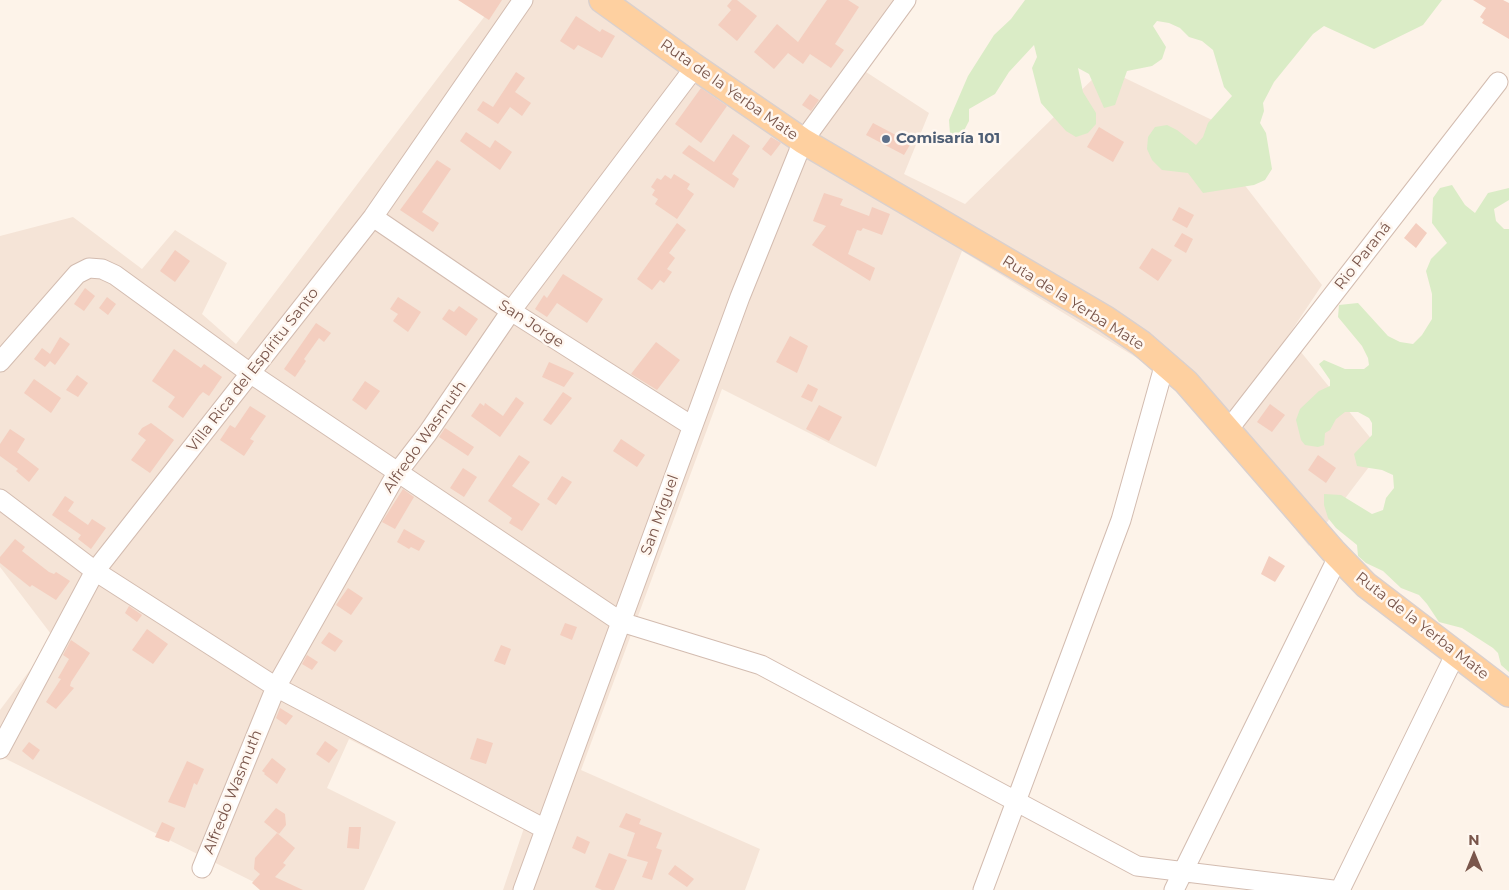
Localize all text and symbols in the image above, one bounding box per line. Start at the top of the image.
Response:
street label: Ruta de la Yerba Mate [657,36,801,144]
place label: Comisaría 101 [896,130,1000,148]
marker: Comisaría 101 [880,133,892,145]
street label: Rio Paraná [1331,219,1395,293]
street label: Ruta de la Yerba Mate [999,252,1147,354]
street label: Villa Rica del Espíritu Santo [183,284,323,456]
street label: San Jorge [495,296,567,352]
street label: Alfredo Wasmuth [380,378,470,496]
street label: San Miguel [637,472,683,558]
street label: Ruta de la Yerba Mate [1352,568,1492,684]
street label: Alfredo Wasmuth [200,727,266,857]
north arrow [1449,830,1499,880]
text: N [1468,831,1480,849]

